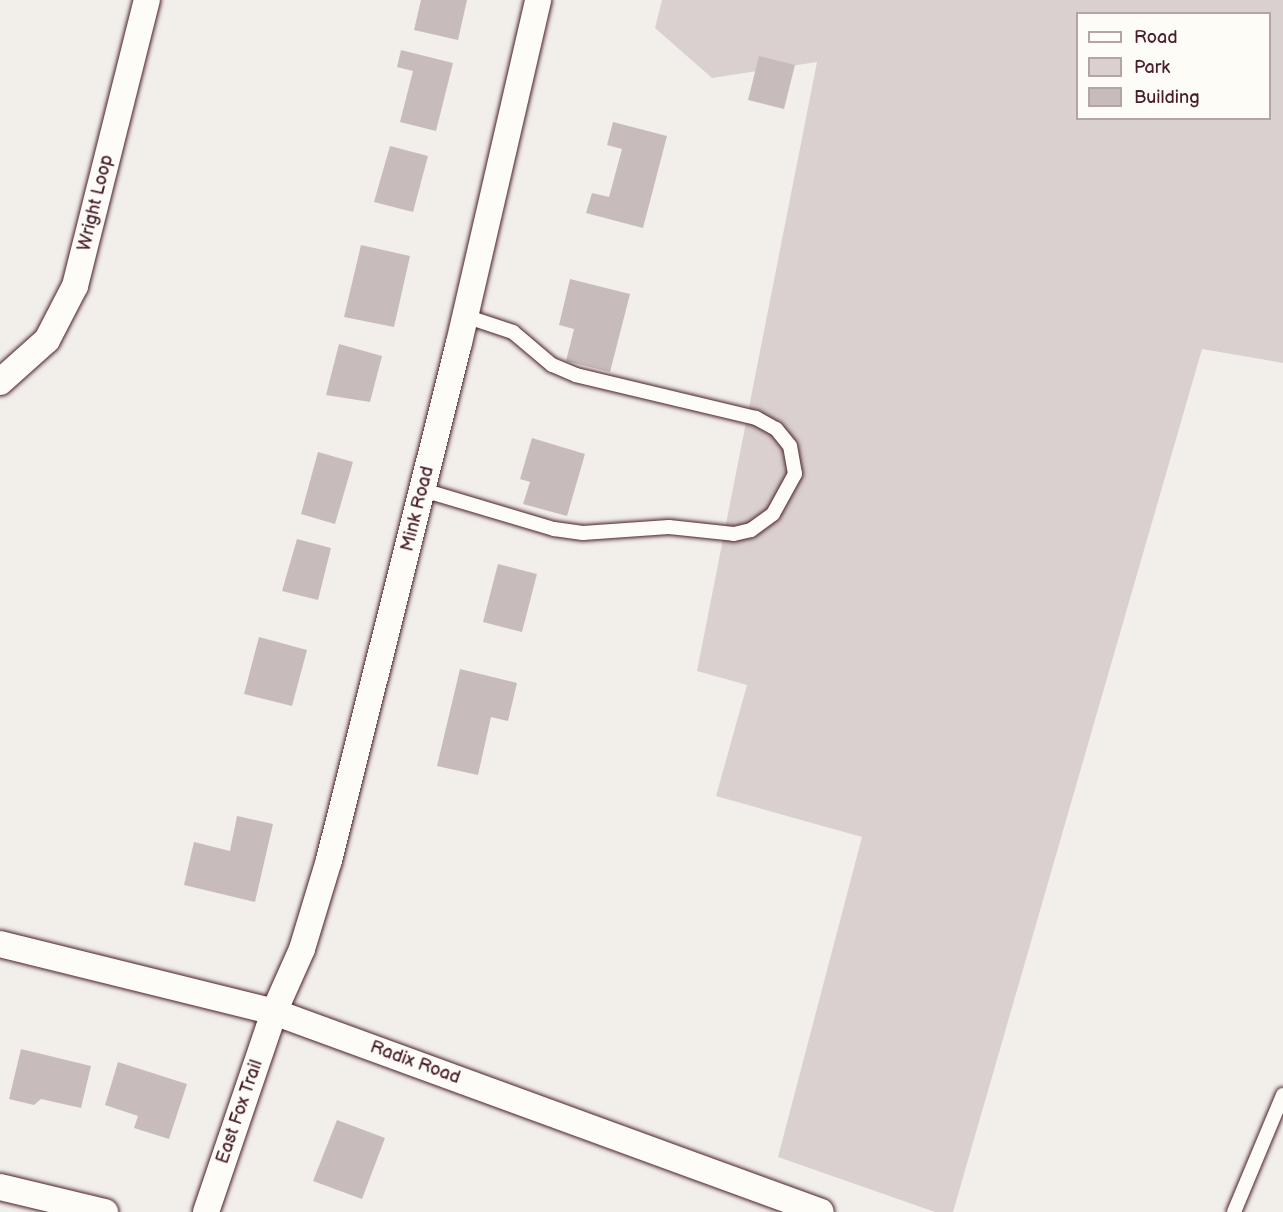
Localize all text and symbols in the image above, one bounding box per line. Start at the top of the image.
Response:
legend [1076,12,1271,120]
text: Road [1134,27,1178,48]
text: Park [1134,57,1170,78]
text: Building [1134,87,1200,108]
street label: Wright Loop [74,153,118,253]
street label: Mink Road [397,464,439,554]
street label: Radix Road [367,1037,463,1089]
street label: East Fox Trail [212,1057,268,1167]

